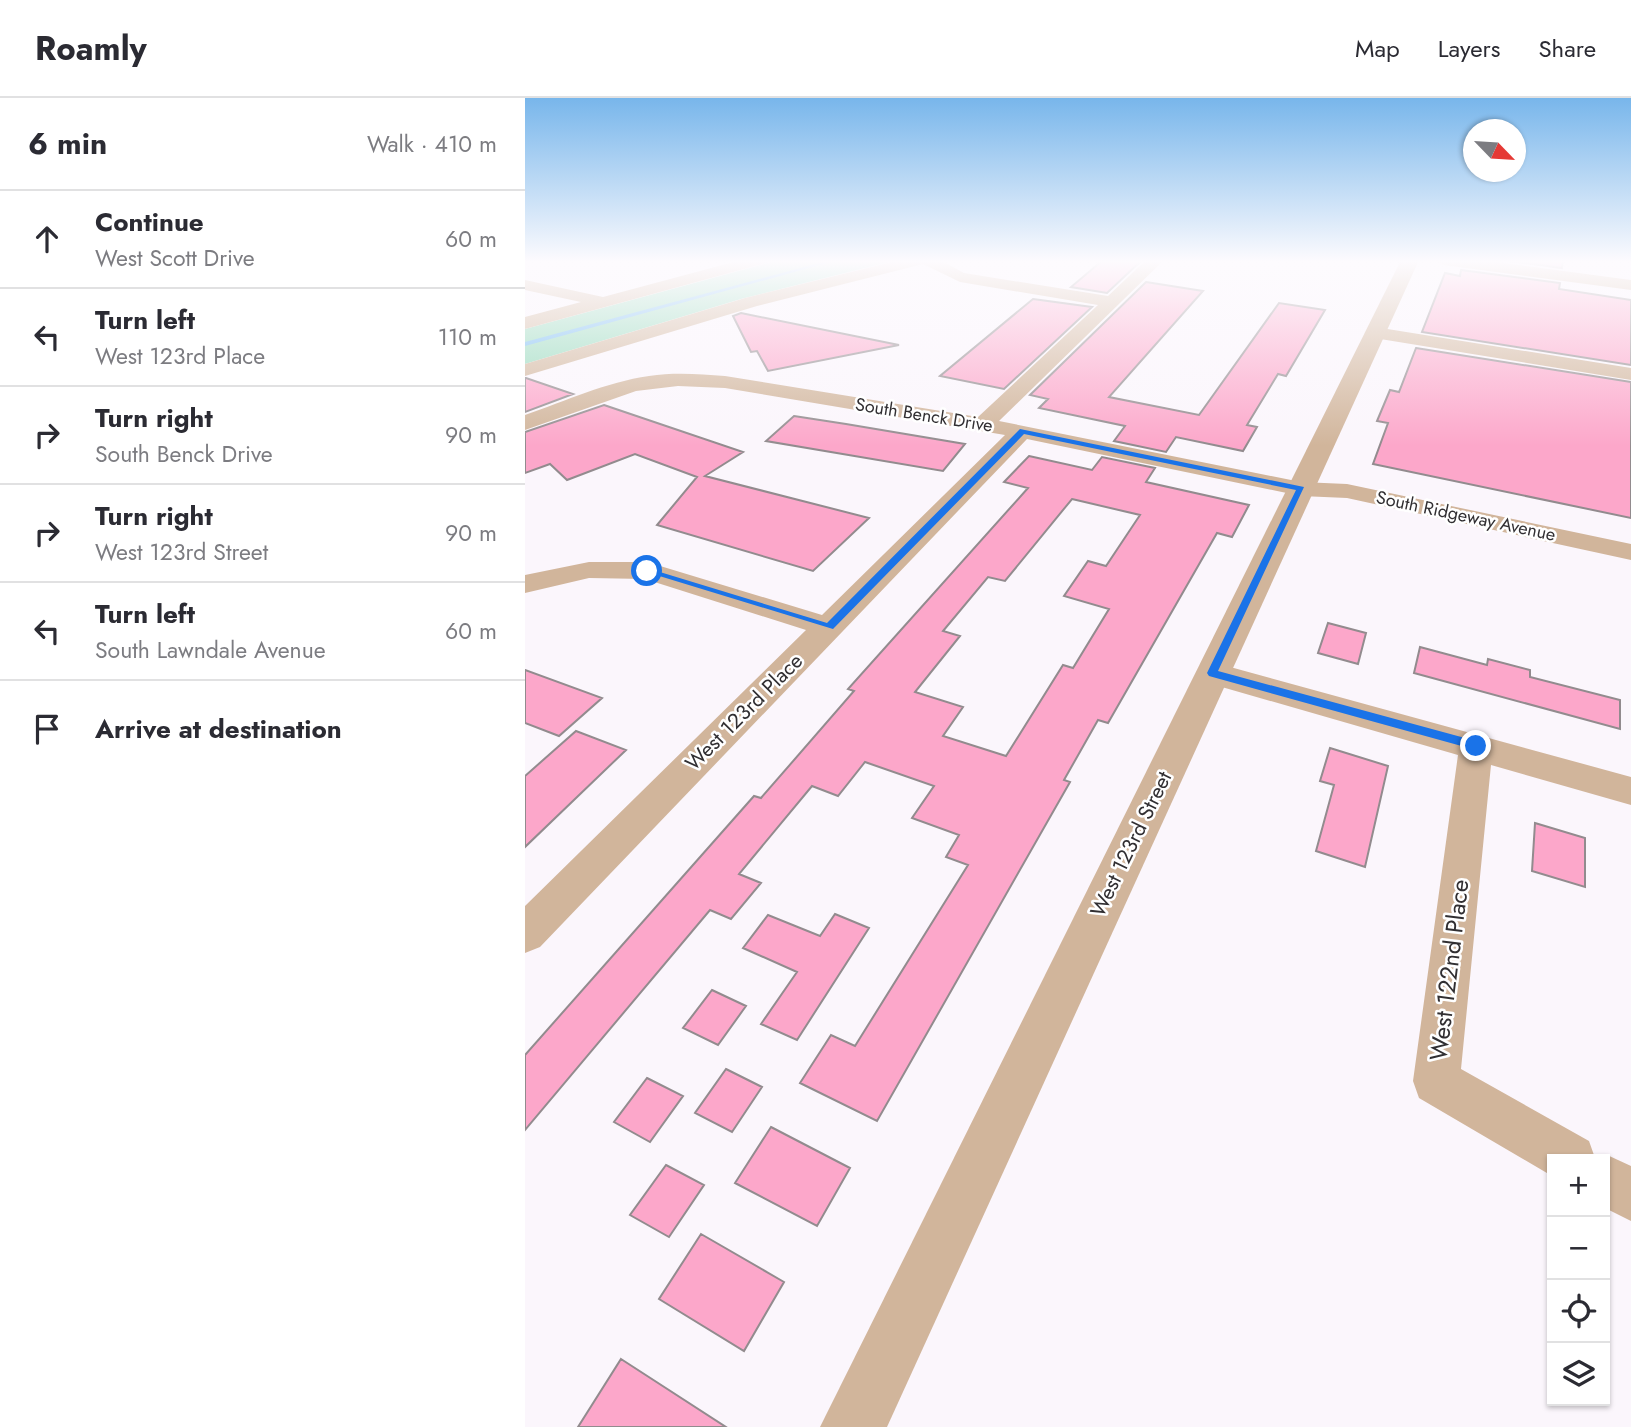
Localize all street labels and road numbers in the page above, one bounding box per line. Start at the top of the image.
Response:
street label: South Benck Drive [853,391,995,439]
street label: South Ridgeway Avenue [1374,484,1558,548]
street label: West 123rd Place [678,646,810,778]
street label: West 123rd Street [1083,766,1179,922]
street label: West 122nd Place [1421,877,1477,1063]

